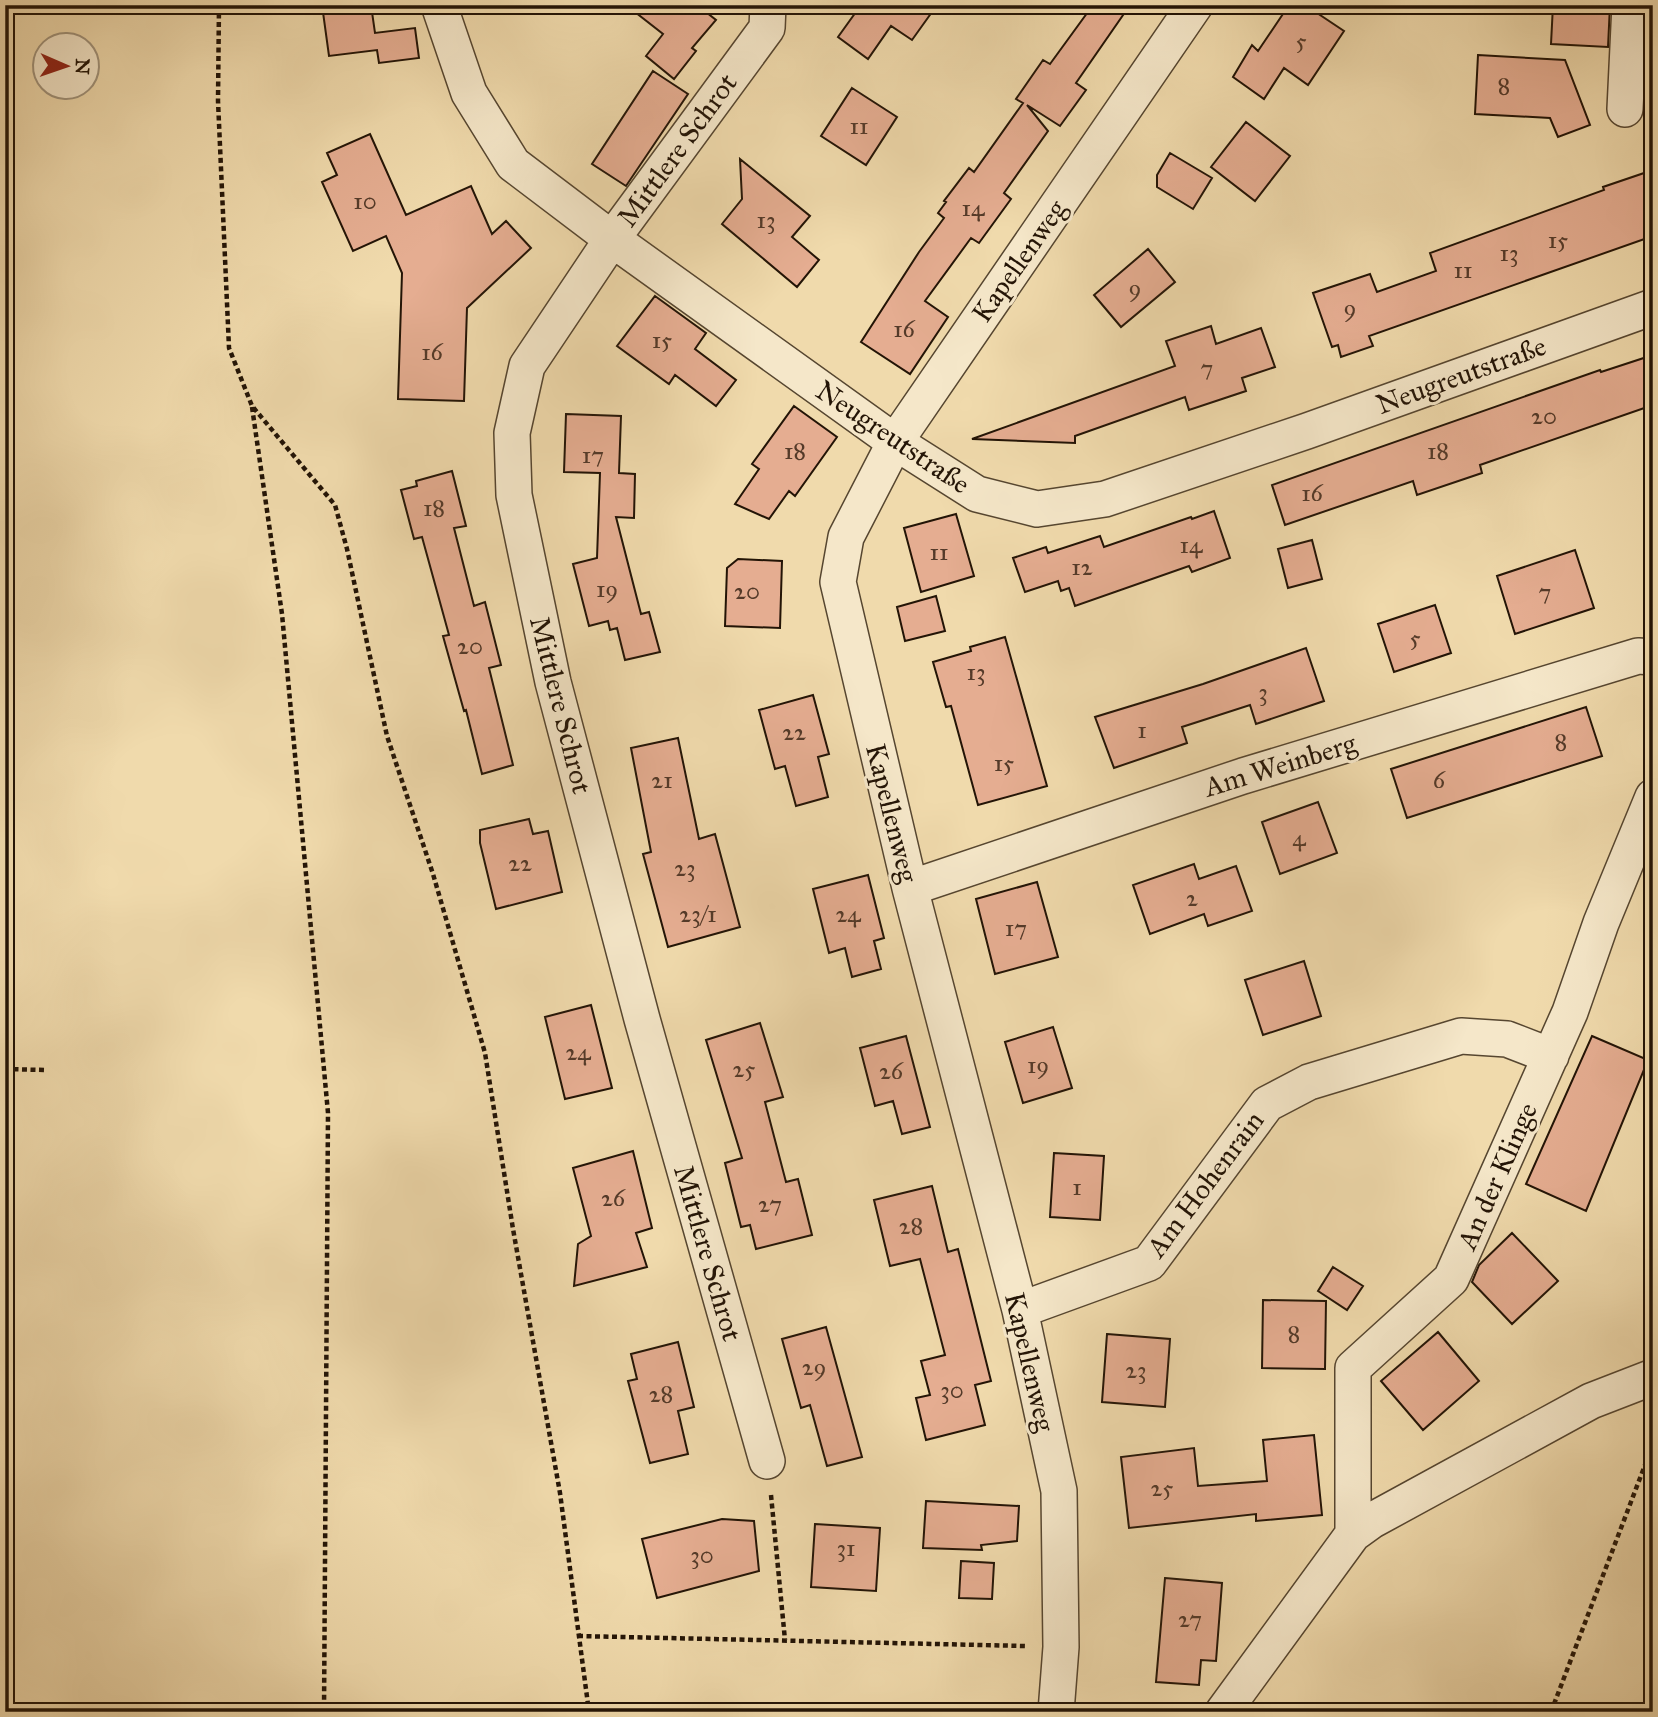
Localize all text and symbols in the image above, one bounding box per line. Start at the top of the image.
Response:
house number: 5 [1295,26,1307,56]
north arrow [32,32,102,102]
text: N [71,58,94,75]
street label: Mittlere Schrot [610,66,745,234]
house number: 8 [1498,71,1510,101]
house number: 11 [850,111,868,141]
house number: 10 [353,186,377,216]
street label: Kapellenweg [964,192,1075,329]
house number: 14 [962,193,985,223]
house number: 13 [756,205,776,235]
house number: 15 [1548,225,1568,255]
house number: 13 [1499,238,1519,268]
house number: 11 [1454,255,1472,285]
house number: 9 [1129,273,1141,303]
house number: 9 [1344,293,1356,323]
house number: 16 [893,314,916,344]
house number: 15 [652,325,672,355]
street label: Neugreutstraße [1371,328,1551,422]
house number: 16 [421,337,444,367]
house number: 7 [1201,353,1213,383]
street label: Neugreutstraße [809,373,977,501]
house number: 20 [1531,401,1557,431]
house number: 18 [784,436,806,466]
house number: 18 [1427,436,1449,466]
house number: 17 [582,440,604,470]
house number: 16 [1301,478,1324,508]
house number: 18 [423,493,445,523]
house number: 14 [1180,530,1203,560]
house number: 11 [930,537,948,567]
house number: 12 [1071,552,1093,582]
house number: 19 [596,574,618,604]
house number: 20 [734,576,760,606]
house number: 7 [1539,577,1551,607]
street label: Mittlere Schrot [522,613,600,797]
house number: 5 [1409,623,1421,653]
house number: 20 [457,631,483,661]
house number: 13 [966,657,986,687]
house number: 3 [1258,677,1268,707]
house number: 1 [1137,715,1147,745]
house number: 22 [782,717,806,747]
street label: Am Weinberg [1199,725,1361,805]
house number: 8 [1555,727,1567,757]
street label: Kapellenweg [858,740,926,887]
house number: 15 [994,748,1014,778]
house number: 21 [651,765,673,795]
house number: 6 [1433,765,1446,795]
house number: 4 [1292,823,1306,853]
house number: 22 [508,848,532,878]
house number: 23 [674,853,696,883]
house number: 2 [1186,883,1198,913]
house number: 23/1 [679,899,717,929]
house number: 24 [835,899,861,929]
house number: 17 [1005,913,1027,943]
house number: 24 [565,1037,591,1067]
house number: 19 [1027,1050,1049,1080]
house number: 25 [733,1054,755,1084]
house number: 26 [879,1056,904,1086]
street label: An der Klinge [1449,1097,1545,1256]
street label: Am Hohenrain [1138,1104,1271,1265]
street label: Mittlere Schrot [666,1161,750,1345]
house number: 1 [1072,1172,1082,1202]
house number: 26 [601,1183,626,1213]
house number: 27 [758,1189,782,1219]
house number: 28 [899,1211,923,1241]
street label: Kapellenweg [997,1289,1063,1436]
house number: 8 [1288,1319,1300,1349]
house number: 29 [802,1352,826,1382]
house number: 23 [1125,1355,1147,1385]
house number: 30 [940,1375,964,1405]
house number: 28 [649,1379,673,1409]
house number: 25 [1151,1473,1173,1503]
house number: 31 [836,1533,856,1563]
house number: 30 [690,1540,714,1570]
house number: 27 [1178,1604,1202,1634]

